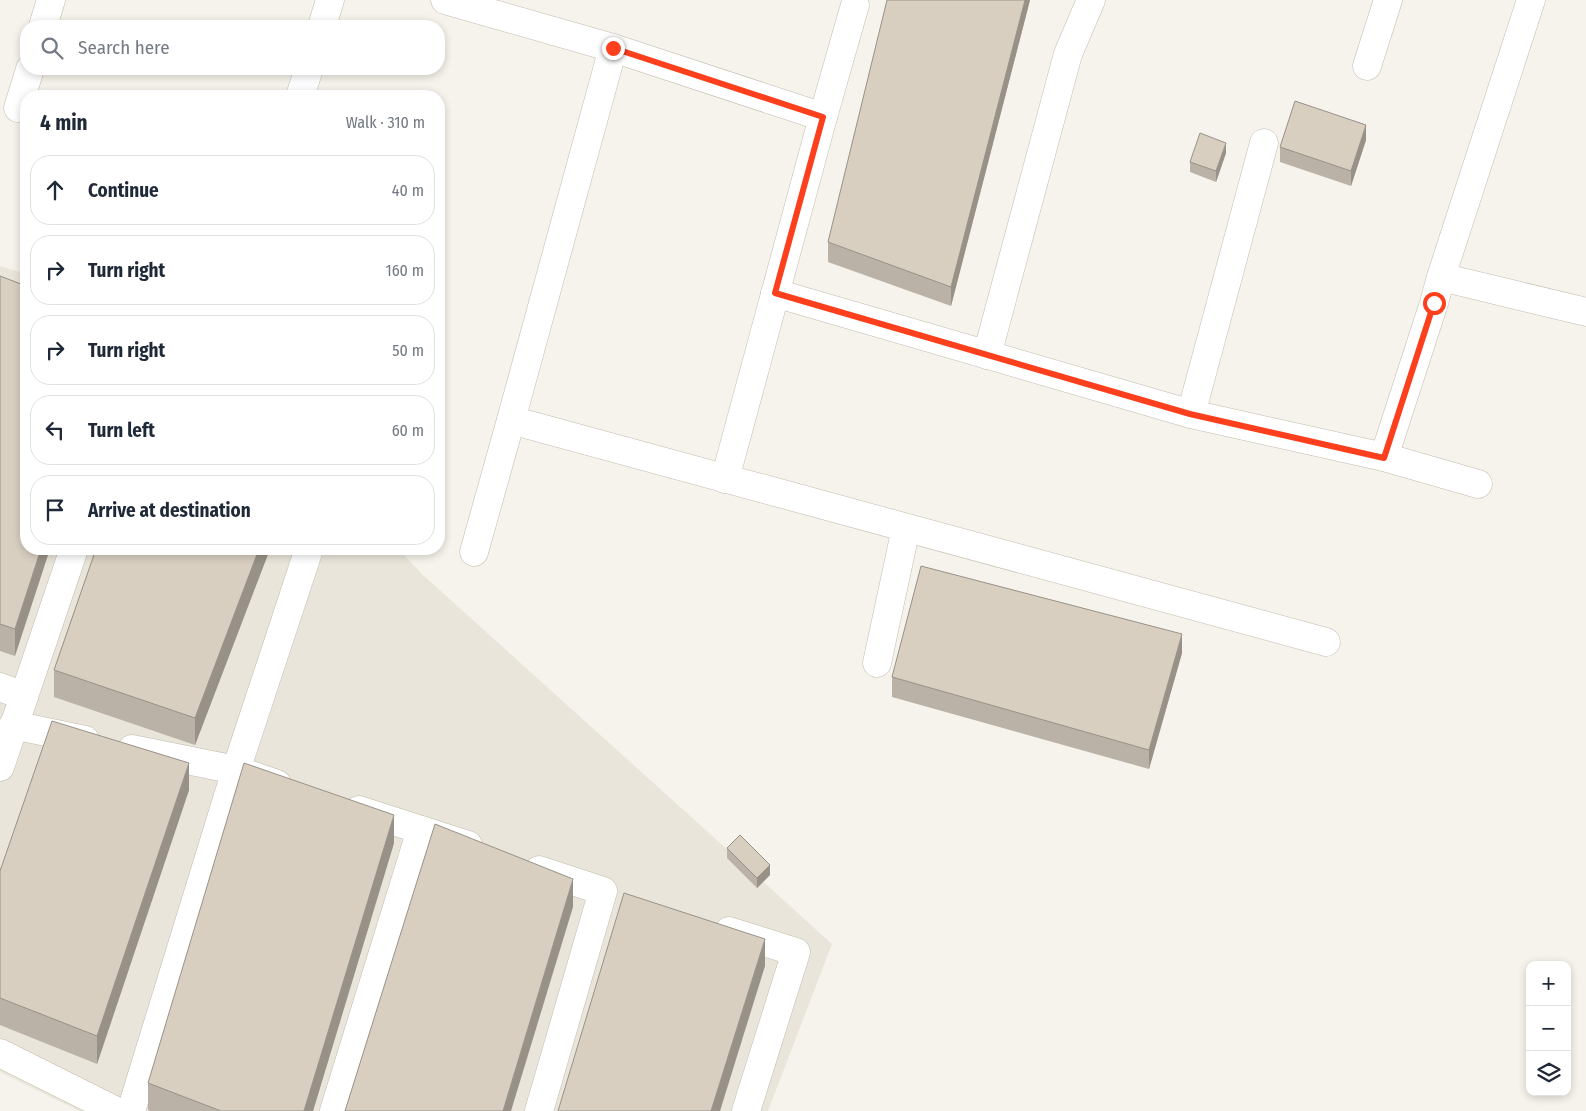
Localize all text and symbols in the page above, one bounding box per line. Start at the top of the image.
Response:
search box [20,20,445,75]
icon: search [38,34,66,62]
text: Search here [78,36,170,59]
route end [602,37,625,60]
text: 4 min [40,110,88,136]
text: Walk · 310 m [346,113,425,132]
icon: ahead [41,176,69,204]
text: Continue [88,179,159,202]
text: 40 m [392,181,424,200]
icon: right [41,256,69,284]
text: Turn right [88,259,165,282]
text: 160 m [385,261,424,280]
route start [1423,292,1446,315]
icon: right [41,336,69,364]
text: Turn right [88,339,165,362]
text: 50 m [392,341,424,360]
icon: left [41,416,69,444]
text: Turn left [88,419,155,442]
text: 60 m [392,421,424,440]
icon: arrive [41,496,69,524]
text: Arrive at destination [88,499,251,522]
map controls [1526,961,1571,1096]
button: + [1526,961,1571,1006]
button: − [1526,1006,1571,1051]
button: layers [1526,1051,1571,1096]

